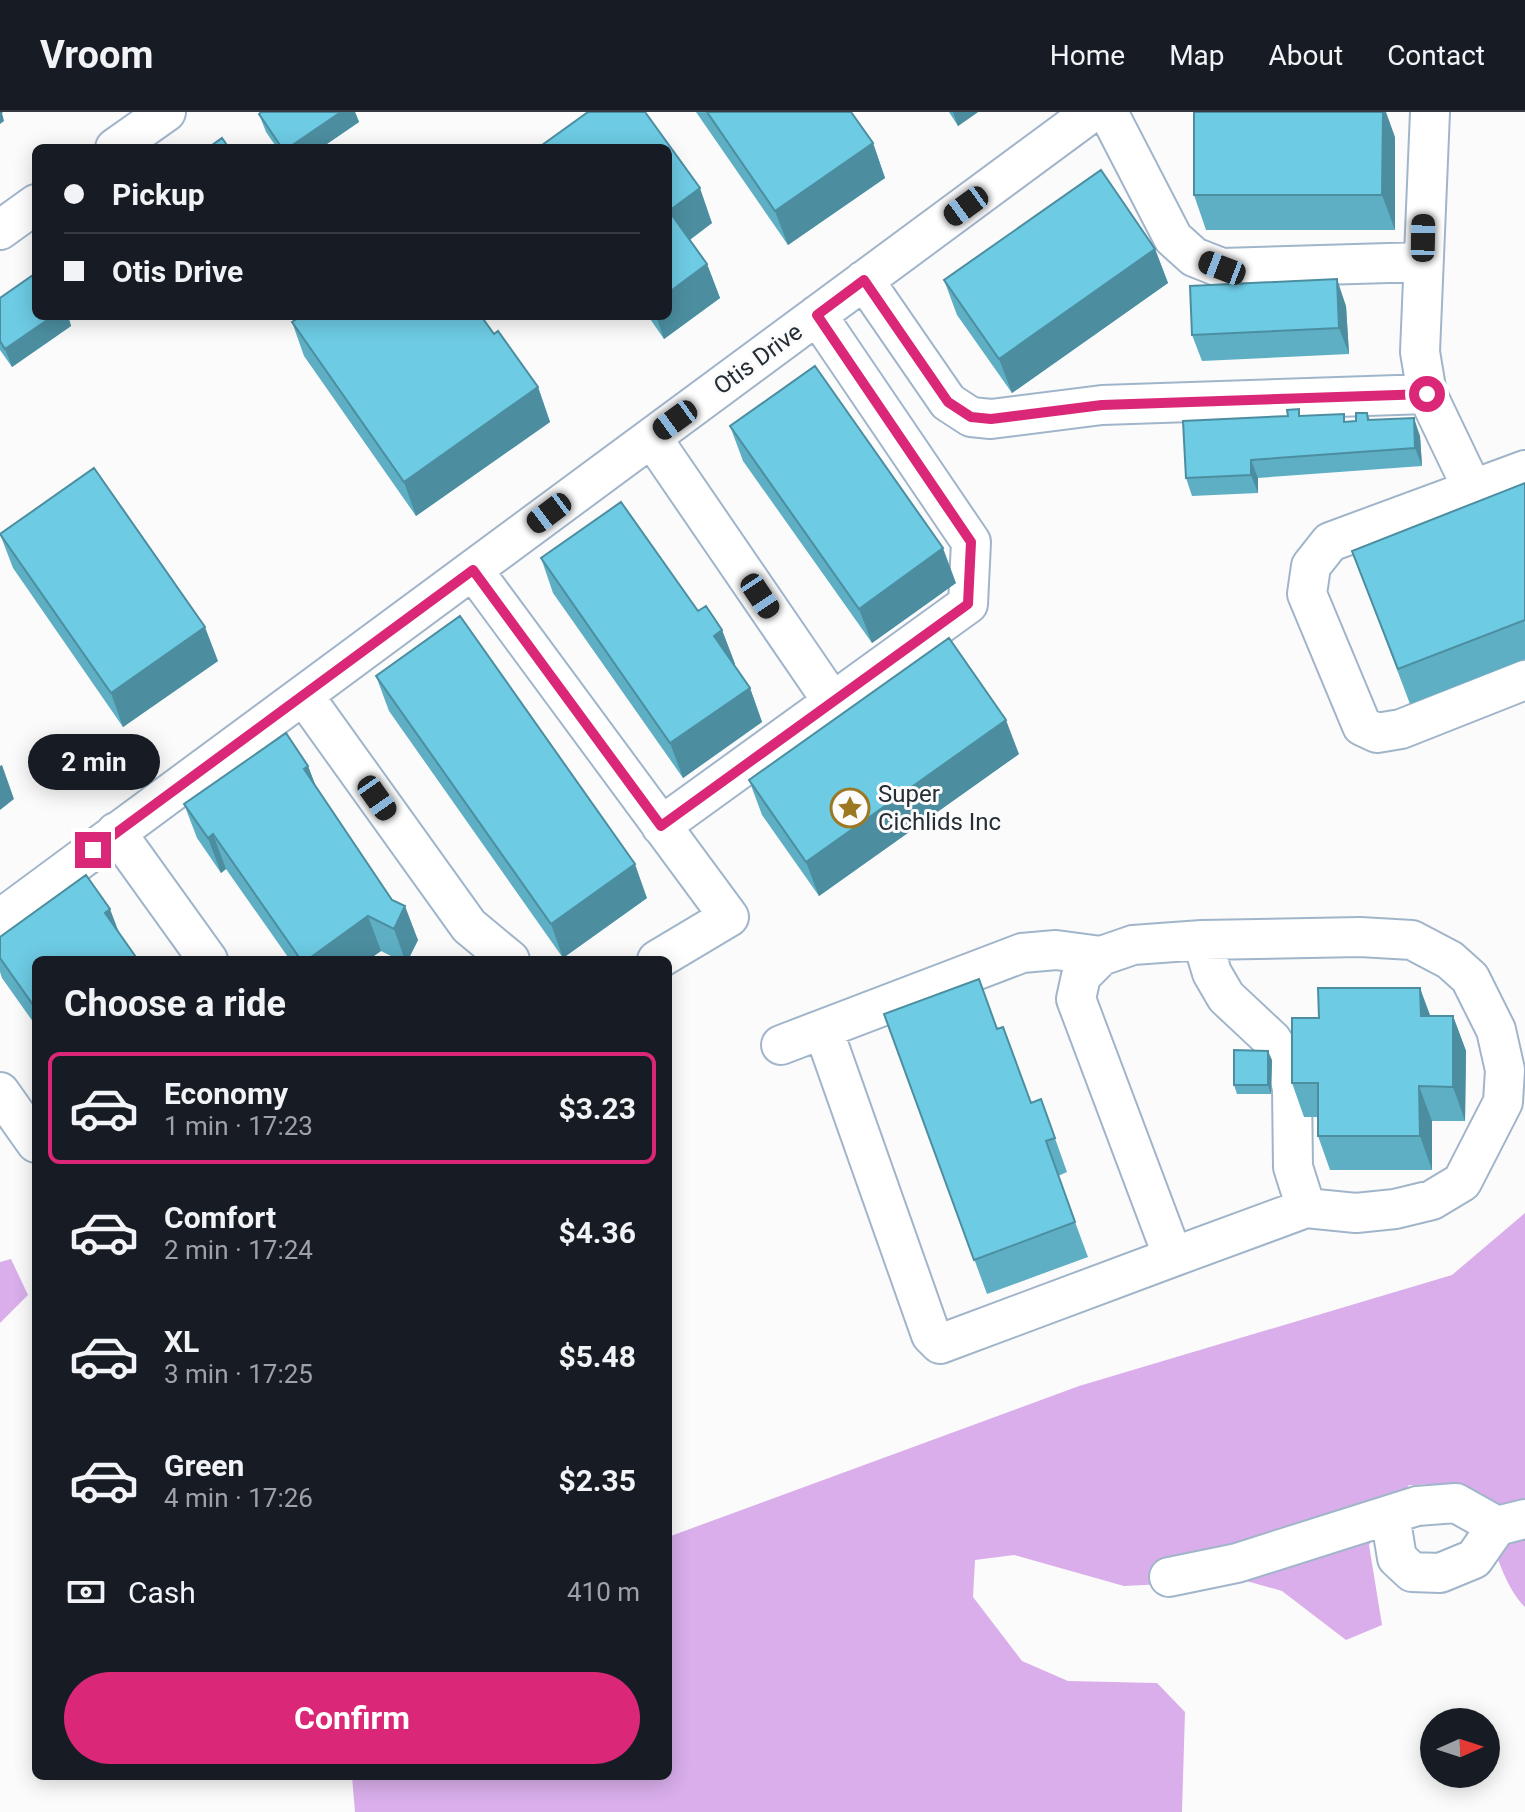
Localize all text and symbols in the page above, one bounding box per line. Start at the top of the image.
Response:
text: Vroom [40,33,153,77]
text: Home [1050,39,1125,72]
text: Map [1169,39,1225,72]
text: About [1269,39,1343,72]
text: Contact [1387,39,1485,72]
text: Pickup [112,177,205,212]
car [940,182,992,230]
car [1411,214,1435,262]
car [1195,248,1249,288]
text: Otis Drive [112,254,243,289]
street label: Otis Drive [708,318,808,400]
route start [1409,376,1445,412]
car [649,396,701,444]
car [523,489,575,537]
car [737,569,783,623]
callout: 2 min [27,734,159,790]
text: 2 min [61,747,127,777]
car [353,771,401,825]
place label: Super Cichlids Inc [878,780,1001,836]
place icon: Super Cichlids Inc [829,787,871,829]
route end [75,832,111,868]
text: Choose a ride [64,983,286,1025]
icon: car [68,1072,140,1144]
text: Economy [164,1076,288,1111]
text: $3.23 [558,1091,636,1126]
text: 1 min · 17:23 [164,1111,313,1141]
icon: car [68,1196,140,1268]
text: Comfort [164,1200,276,1235]
text: $4.36 [558,1215,636,1250]
text: 2 min · 17:24 [164,1235,313,1265]
icon: car [68,1320,140,1392]
text: XL [164,1324,199,1359]
text: $5.48 [558,1339,636,1374]
text: 3 min · 17:25 [164,1359,313,1389]
icon: car [68,1444,140,1516]
text: Green [164,1448,244,1483]
text: $2.35 [558,1463,636,1498]
text: 4 min · 17:26 [164,1483,313,1513]
icon: cash [64,1570,108,1614]
text: Cash [128,1575,196,1610]
text: 410 m [567,1577,640,1607]
button: Confirm [64,1672,640,1764]
north arrow [1420,1708,1500,1788]
map controls [1420,1708,1500,1788]

